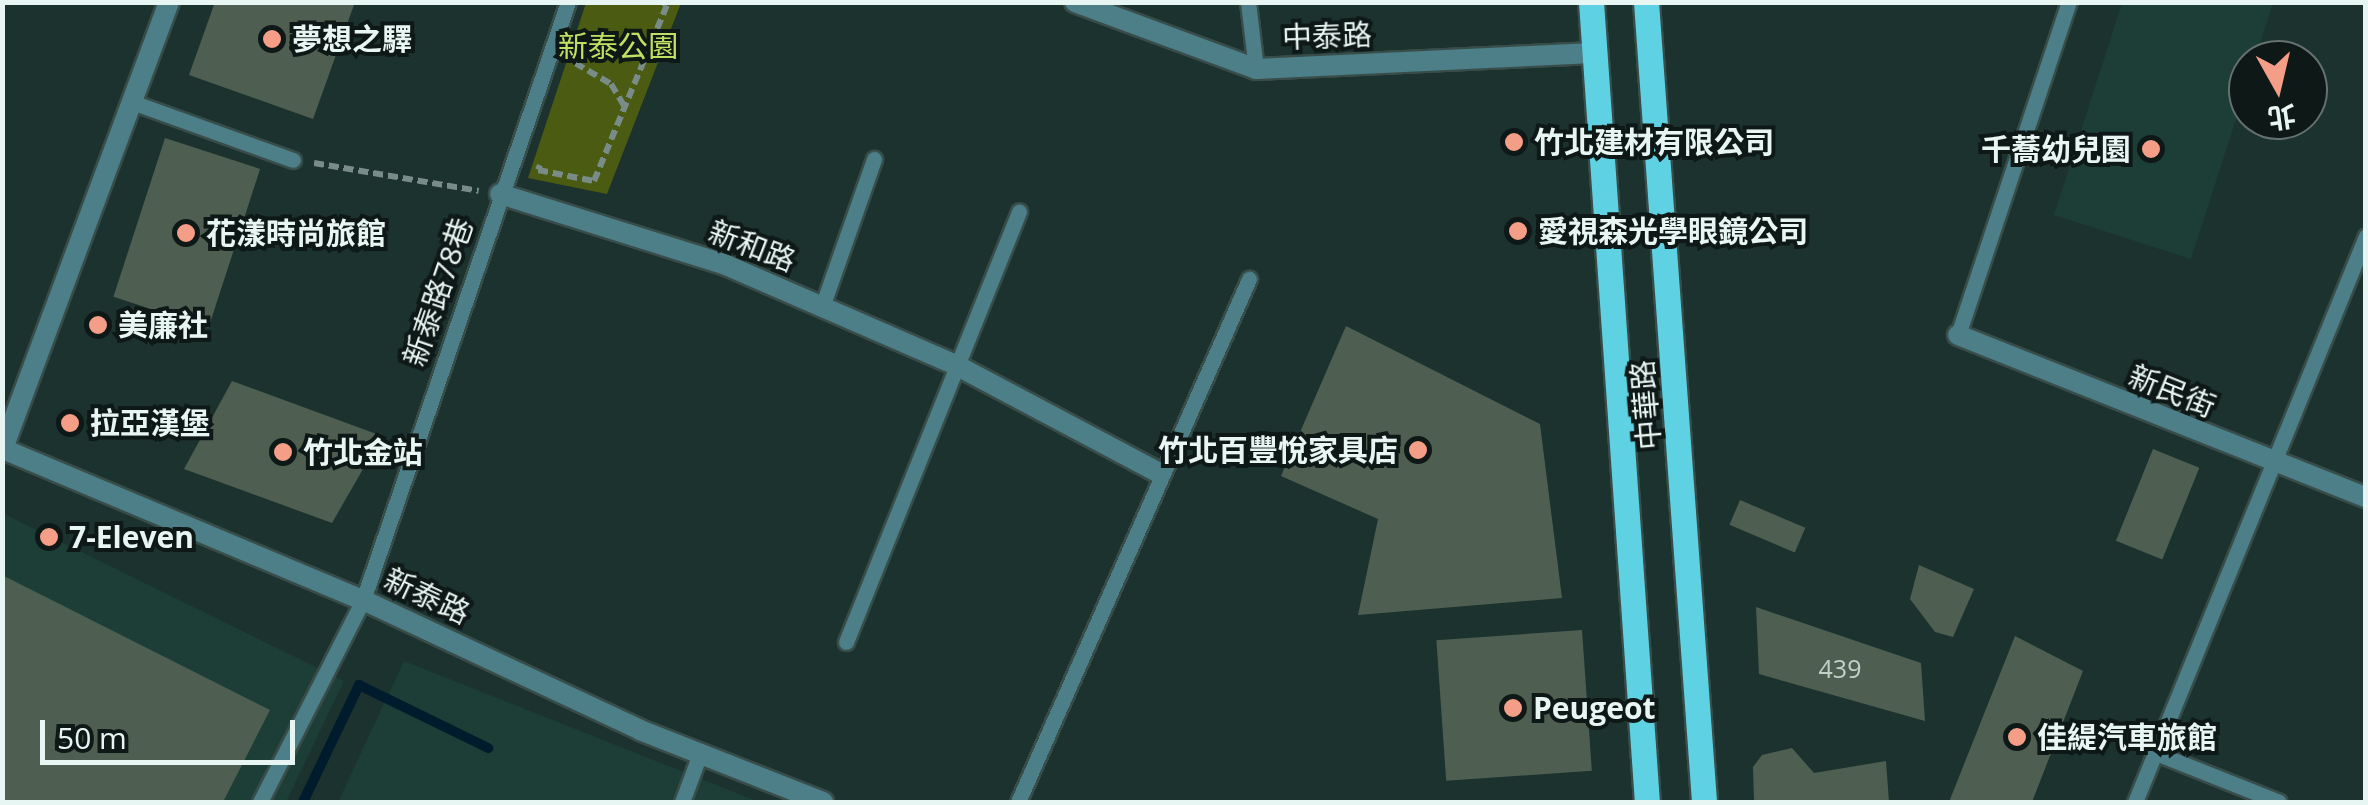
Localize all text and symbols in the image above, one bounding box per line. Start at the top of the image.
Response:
street label: 中泰路 [1281,16,1373,56]
place label: 夢想之驛 [292,21,412,57]
marker: 夢想之驛 [261,28,283,50]
park label: 新泰公園 [558,28,678,64]
north arrow [2228,40,2328,140]
text: 北 [2265,97,2298,138]
place label: 竹北建材有限公司 [1534,124,1774,160]
marker: 竹北建材有限公司 [1503,131,1525,153]
place label: 千蕎幼兒園 [1981,131,2131,167]
marker: 千蕎幼兒園 [2140,138,2162,160]
street label: 新泰路78巷 [396,213,480,371]
street label: 新和路 [704,213,800,279]
place label: 愛視森光學眼鏡公司 [1538,213,1808,249]
place label: 花漾時尚旅館 [206,215,386,251]
marker: 愛視森光學眼鏡公司 [1507,220,1529,242]
marker: 花漾時尚旅館 [175,222,197,244]
place label: 美廉社 [118,307,208,343]
marker: 美廉社 [87,314,109,336]
street label: 新民街 [2124,357,2220,425]
street label: 中華路 [1624,359,1668,451]
place label: 拉亞漢堡 [90,405,210,441]
marker: 拉亞漢堡 [59,412,81,434]
place label: 竹北百豐悅家具店 [1158,432,1398,468]
place label: 竹北金站 [303,434,423,470]
marker: 竹北百豐悅家具店 [1407,439,1429,461]
marker: 竹北金站 [272,441,294,463]
place label: 7-Eleven [69,519,194,555]
marker: 7-Eleven [38,526,60,548]
street label: 新泰路 [379,561,475,631]
house number: 439 [1819,653,1861,683]
place label: Peugeot [1533,690,1656,726]
marker: Peugeot [1502,697,1524,719]
scale bar [45,700,300,762]
text: 50 m [57,717,127,758]
place label: 佳緹汽車旅館 [2037,719,2217,755]
marker: 佳緹汽車旅館 [2006,726,2028,748]

